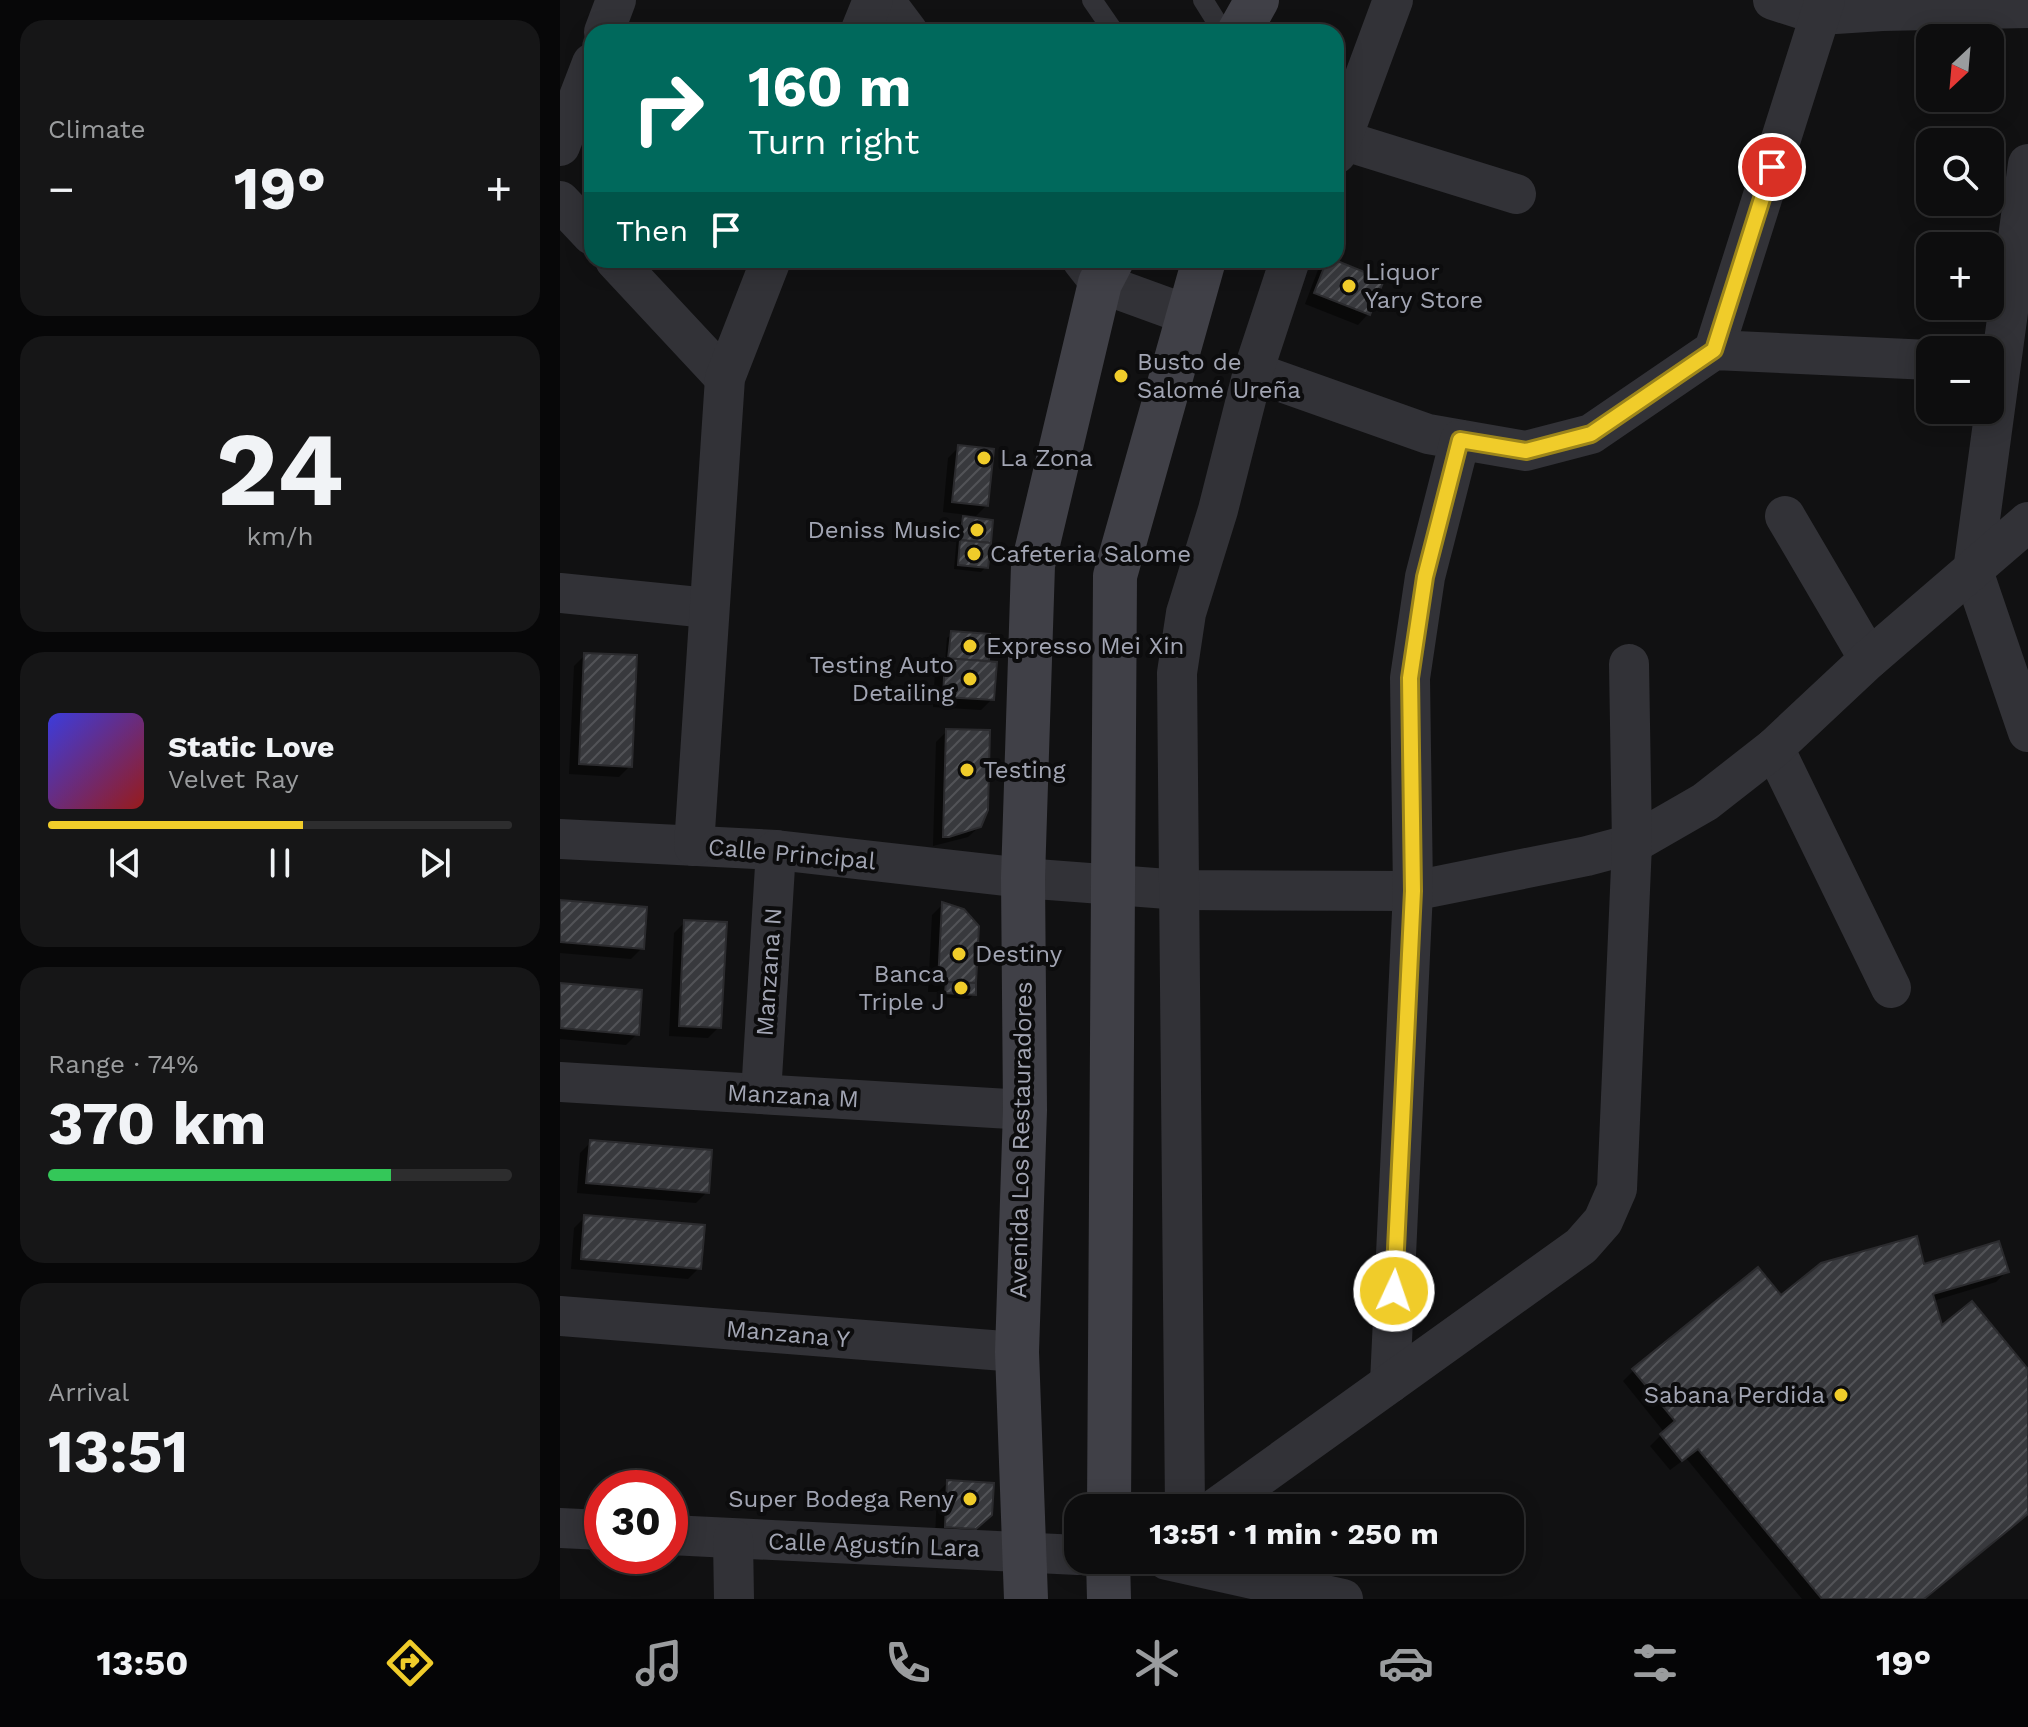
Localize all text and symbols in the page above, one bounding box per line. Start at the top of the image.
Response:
north arrow [1916,24,2004,112]
map controls [1916,24,2004,424]
text: 160 m [748,54,911,120]
icon: right [616,56,720,160]
text: Climate [48,114,146,144]
text: Turn right [748,121,919,163]
button: search [1916,128,2004,216]
pin [1738,133,1806,201]
icon: arrive [1750,145,1794,189]
text: 19° [234,153,326,224]
text: − [48,163,75,215]
text: + [485,163,512,215]
icon: arrive [704,208,748,252]
text: Then [616,213,688,248]
button: + [1916,232,2004,320]
place label: Liquor Yary Store [1365,258,1483,314]
marker: Liquor Yary Store [1340,277,1358,295]
button: − [1916,336,2004,424]
place label: Busto de Salomé Ureña [1137,348,1301,404]
marker: Busto de Salomé Ureña [1112,367,1130,385]
text: 24 [216,408,344,530]
place label: La Zona [1000,444,1093,472]
marker: La Zona [975,449,993,467]
place label: Deniss Music [808,516,961,544]
text: km/h [247,521,313,551]
marker: Deniss Music [968,521,986,539]
place label: Cafeteria Salome [990,540,1191,568]
marker: Cafeteria Salome [965,545,983,563]
place label: Expresso Mei Xin [986,632,1184,660]
marker: Expresso Mei Xin [961,637,979,655]
place label: Testing Auto Detailing [809,651,954,707]
marker: Testing Auto Detailing [961,670,979,688]
text: Static Love [168,729,334,764]
place label: Testing [983,756,1066,784]
marker: Testing [958,761,976,779]
text: Velvet Ray [168,764,299,794]
street label: Calle Principal [707,833,878,875]
icon: previous [103,841,147,885]
icon: pause [258,841,302,885]
icon: next [413,841,457,885]
street label: Manzana N [751,907,787,1037]
place label: Destiny [975,940,1063,968]
marker: Destiny [950,945,968,963]
place label: Banca Triple J [859,960,945,1016]
marker: Banca Triple J [952,979,970,997]
street label: Avenida Los Restauradores [1004,981,1038,1299]
text: Range · 74% [48,1049,199,1079]
street label: Manzana M [726,1079,860,1113]
text: 370 km [48,1088,266,1159]
position arrow [1352,1249,1436,1333]
street label: Manzana Y [725,1315,851,1353]
text: Arrival [48,1377,129,1407]
place label: Sabana Perdida [1644,1381,1825,1409]
marker: Sabana Perdida [1832,1386,1850,1404]
text: 13:51 [48,1416,188,1487]
speed limit sign: 30 [584,1470,688,1574]
place label: Super Bodega Reny [728,1485,955,1513]
marker: Super Bodega Reny [961,1490,979,1508]
text: 13:51 · 1 min · 250 m [1149,1516,1439,1551]
street label: Calle Agustín Lara [767,1527,981,1563]
icon: directions [382,1635,438,1691]
icon: music [631,1635,687,1691]
icon: phone [880,1635,936,1691]
icon: climate [1129,1635,1185,1691]
icon: car [1378,1635,1434,1691]
icon: filters [1627,1635,1683,1691]
text: 13:50 [97,1642,188,1684]
text: 19° [1876,1642,1931,1684]

